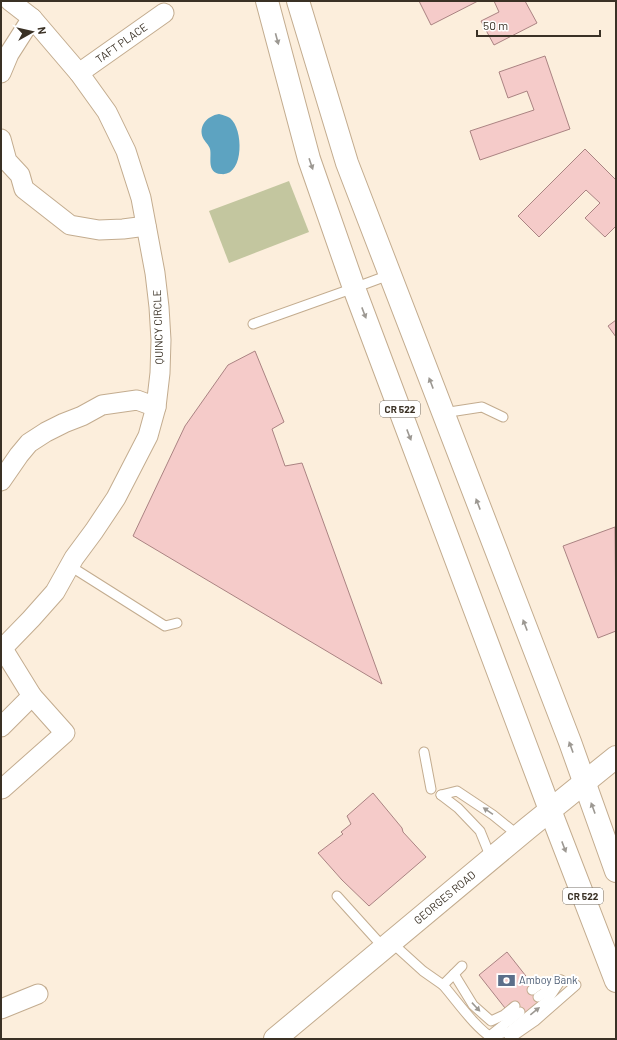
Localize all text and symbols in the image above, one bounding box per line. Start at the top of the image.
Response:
north arrow [12,12,52,52]
scale bar [477,12,600,38]
text: 50 m [483,18,508,32]
street label: TAFT PLACE [93,20,150,65]
text: N [35,26,49,35]
one-way arrow [275,32,281,45]
one-way arrow [308,159,314,171]
street label: QUINCY CIRCLE [150,289,165,365]
one-way arrow [361,308,367,320]
one-way arrow [427,376,433,388]
road number: CR 522 [380,401,420,417]
one-way arrow [407,429,413,441]
one-way arrow [474,498,480,510]
one-way arrow [521,619,527,631]
one-way arrow [568,740,574,752]
one-way arrow [590,802,596,814]
one-way arrow [482,808,494,815]
one-way arrow [562,841,568,853]
street label: GEORGES ROAD [411,868,478,926]
road number: CR 522 [563,888,603,904]
bank icon: Amboy Bank [496,970,516,990]
place label: Amboy Bank [519,973,578,986]
one-way arrow [471,1001,480,1012]
one-way arrow [529,1007,540,1016]

